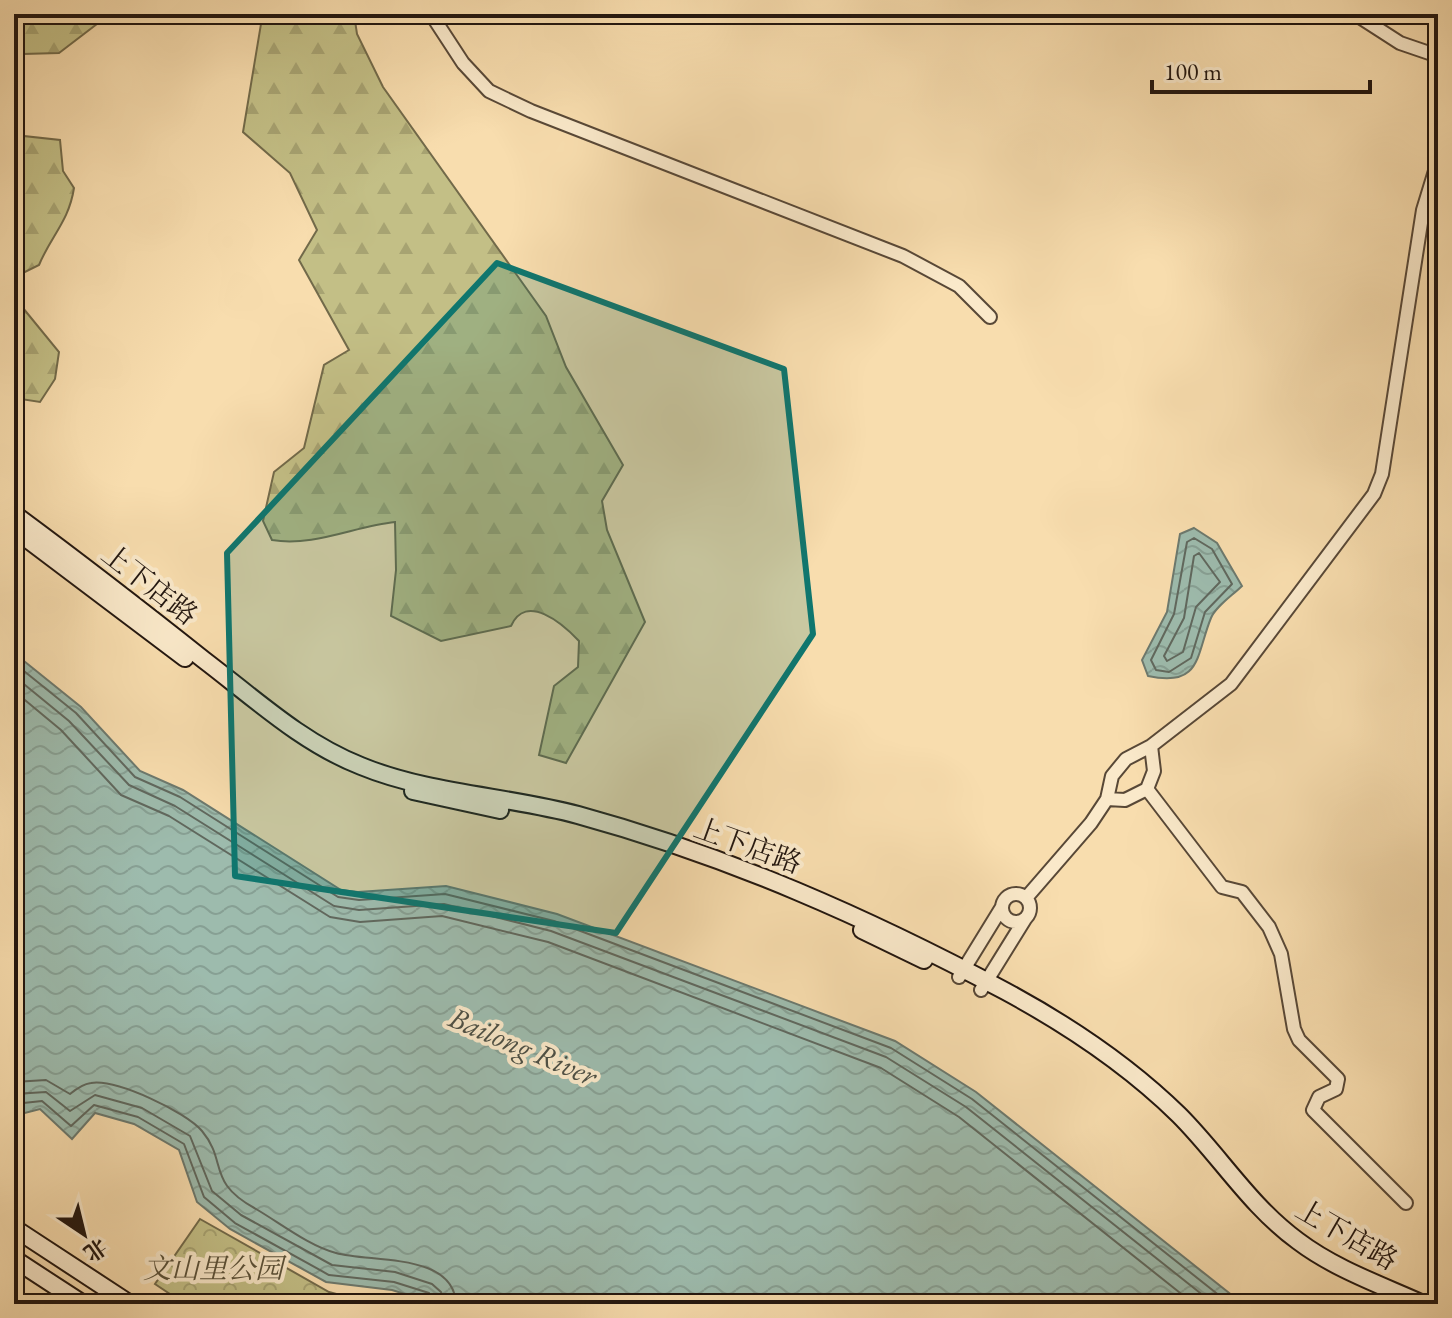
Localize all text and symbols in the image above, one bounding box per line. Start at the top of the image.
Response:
scale bar [1152,44,1370,94]
text: 100 m [1164,56,1222,87]
street label: 上下店路 [95,535,205,633]
street label: 上下店路 [689,809,807,881]
water label: Bailong River [442,997,604,1095]
street label: 上下店路 [1289,1190,1405,1278]
north arrow [44,1194,124,1274]
text: 北 [78,1232,113,1268]
park label: 文山里公园 [143,1250,287,1286]

